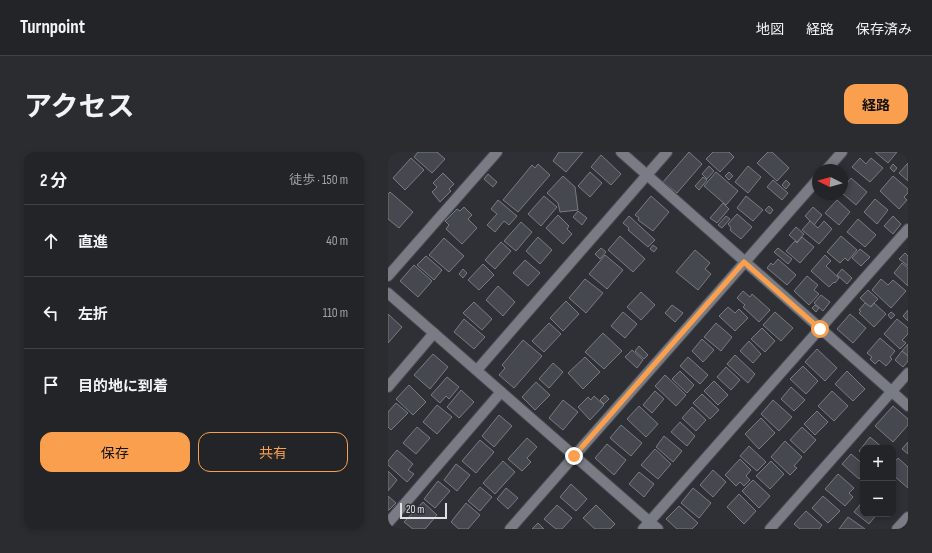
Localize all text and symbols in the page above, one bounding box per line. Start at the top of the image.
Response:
text: Turnpoint [20,16,85,39]
text: 地図 [756,21,784,38]
text: 経路 [806,21,834,38]
text: 保存済み [856,21,912,38]
button: 経路 [844,84,908,124]
text: アクセス [24,91,135,124]
north arrow [812,164,848,200]
text: 2 分 [40,171,67,191]
text: 徒歩 · 150 m [289,172,348,188]
icon: ahead [40,230,62,252]
text: 直進 [78,233,108,252]
text: 40 m [326,233,348,249]
icon: left [40,302,62,324]
text: 左折 [78,305,108,324]
text: 110 m [323,305,348,321]
route start [811,320,829,338]
icon: arrive [40,374,62,396]
text: 目的地に到着 [78,377,168,396]
button: 保存 [40,432,190,472]
button: 共有 [198,432,348,472]
map controls [860,445,896,517]
button: + [860,445,896,481]
route end [565,447,583,465]
button: − [860,481,896,517]
scale bar [400,501,447,520]
text: 20 m [406,503,424,516]

